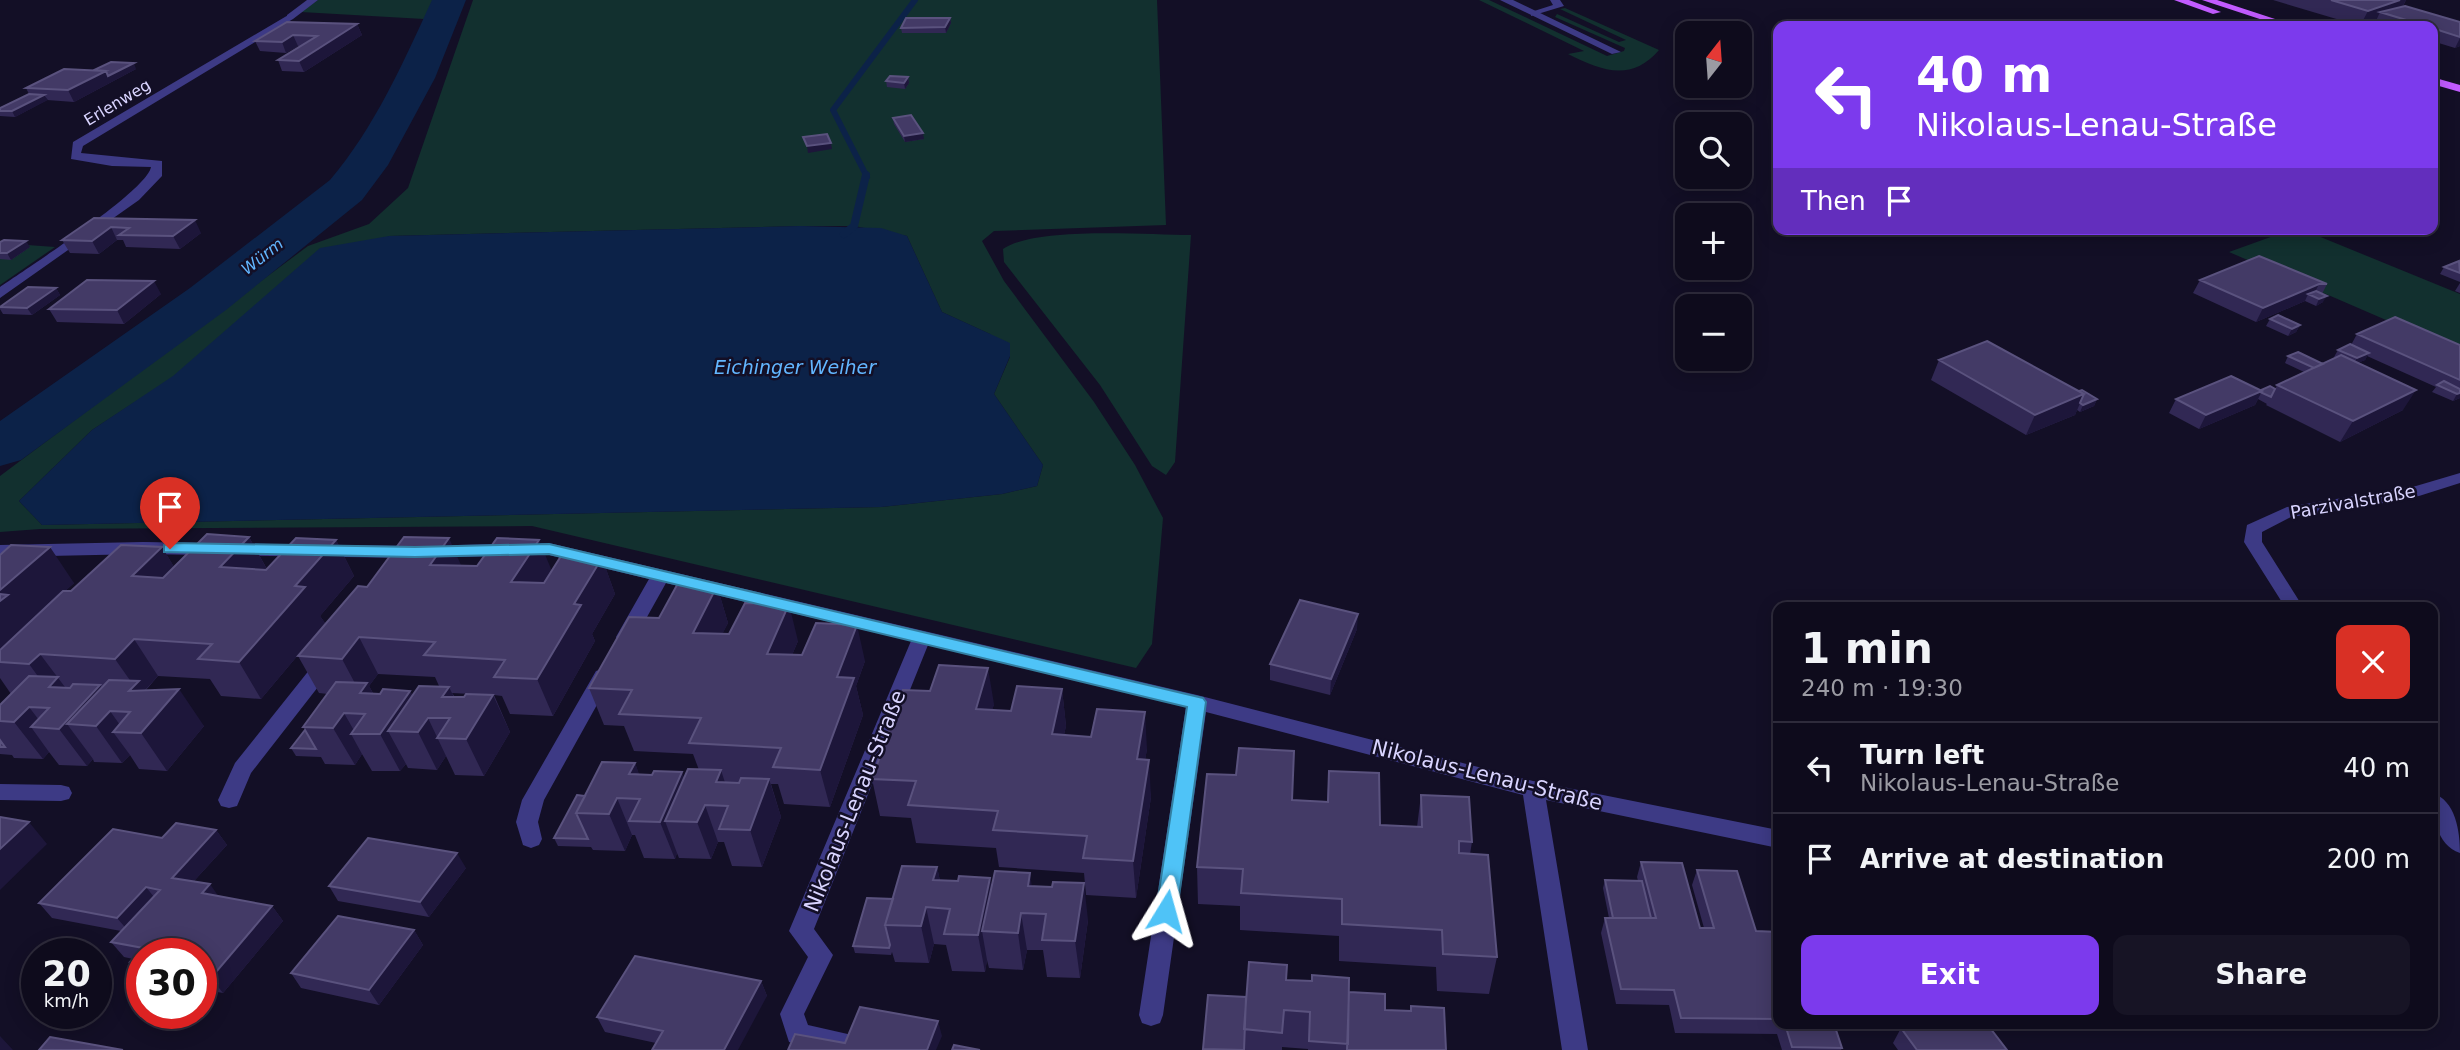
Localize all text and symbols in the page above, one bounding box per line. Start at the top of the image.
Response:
north arrow [1675,21,1752,98]
map controls [1675,21,1752,371]
text: 40 m [1916,47,2052,104]
icon: left [1801,49,1892,140]
street label: Erlenweg [81,75,154,130]
text: Nikolaus-Lenau-Straße [1916,106,2277,144]
button: search [1675,112,1752,189]
icon: arrive [1880,182,1918,220]
text: Then [1801,186,1866,216]
button: + [1675,203,1752,280]
water label: Würm [237,234,287,279]
button: − [1675,294,1752,371]
water label: Eichinger Weiher [714,356,877,378]
pin [140,477,200,549]
street label: Parzivalstraße [2289,480,2417,523]
icon: arrive [151,488,189,526]
text: 1 min [1801,624,1933,673]
button: close [2336,625,2410,699]
text: 240 m · 19:30 [1801,675,1963,701]
street label: Nikolaus-Lenau-Straße [800,687,910,915]
street label: Nikolaus-Lenau-Straße [1369,735,1605,815]
text: Turn left [1860,740,1984,770]
icon: left [1801,749,1839,787]
text: 40 m [2343,753,2410,783]
text: Nikolaus-Lenau-Straße [1860,770,2119,796]
icon: arrive [1801,840,1839,878]
text: Arrive at destination [1860,844,2164,874]
text: 200 m [2327,844,2410,874]
position arrow [1129,874,1203,948]
button: Exit [1801,935,2099,1015]
button: Share [2113,935,2410,1015]
speed limit sign: 30 [126,938,217,1029]
text: 20 [42,954,91,994]
text: km/h [44,990,89,1011]

